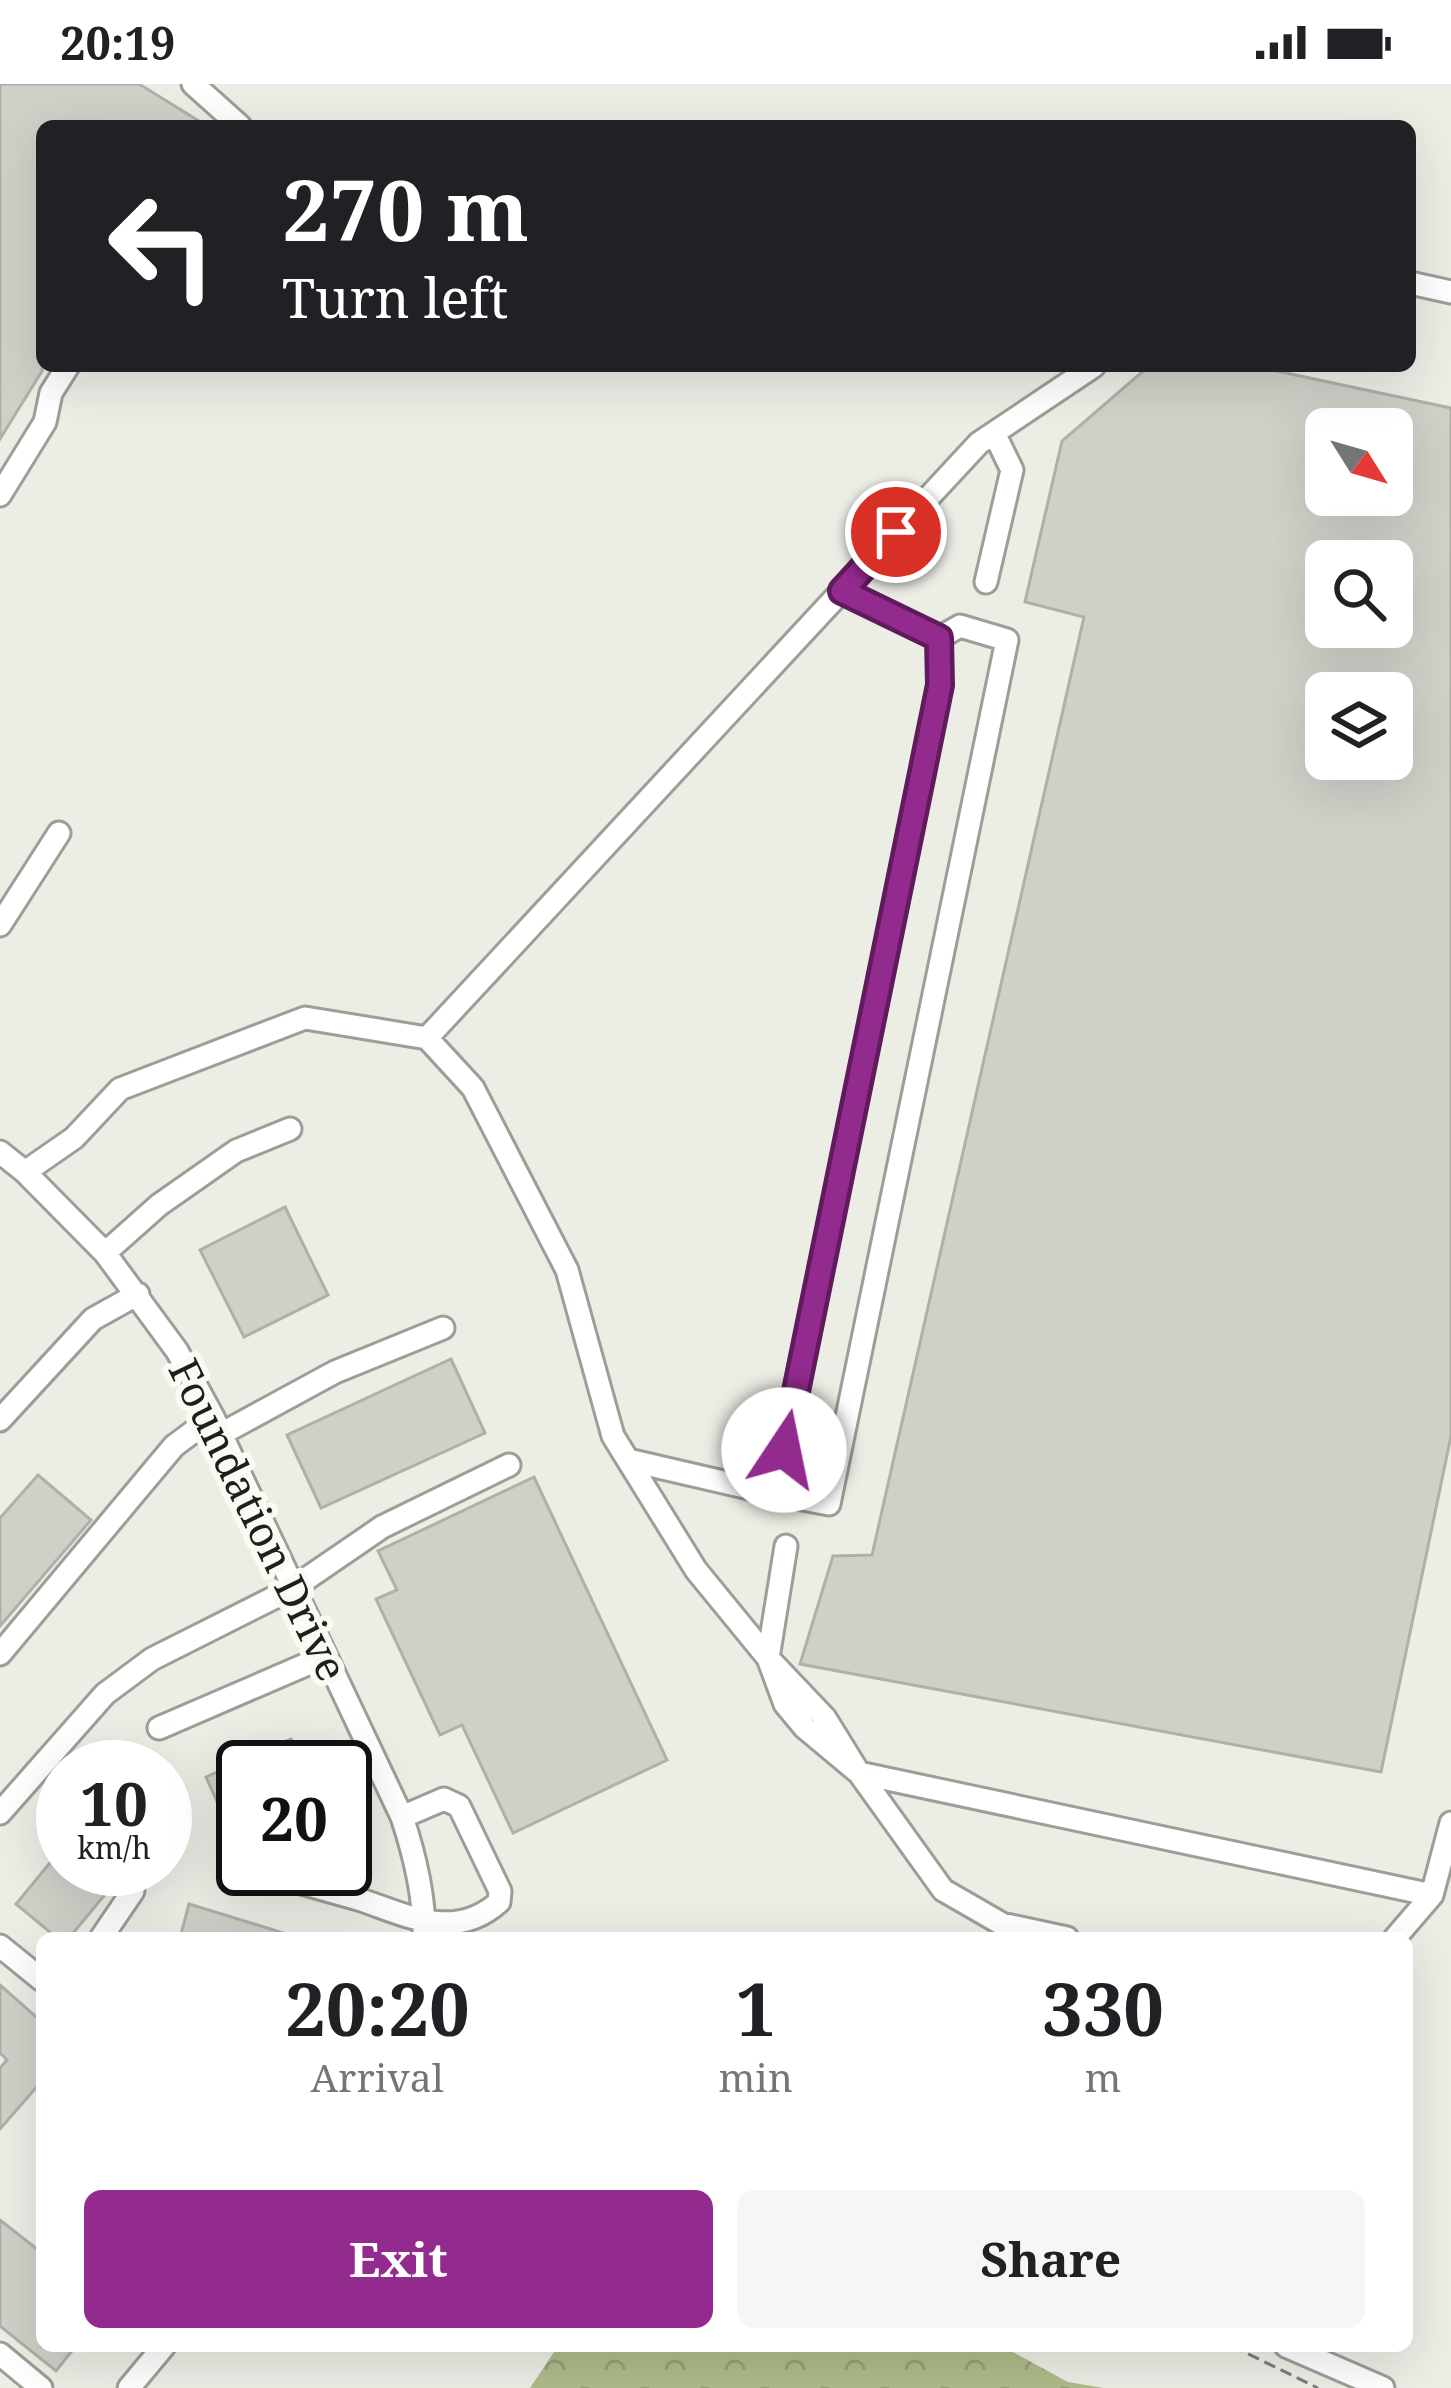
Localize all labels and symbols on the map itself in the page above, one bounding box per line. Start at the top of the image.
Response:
north arrow [1305,408,1413,516]
pin [845,481,947,583]
street label: Foundation Drive [157,1349,362,1690]
position arrow [721,1387,847,1513]
speed limit sign: 20 [216,1740,372,1896]

